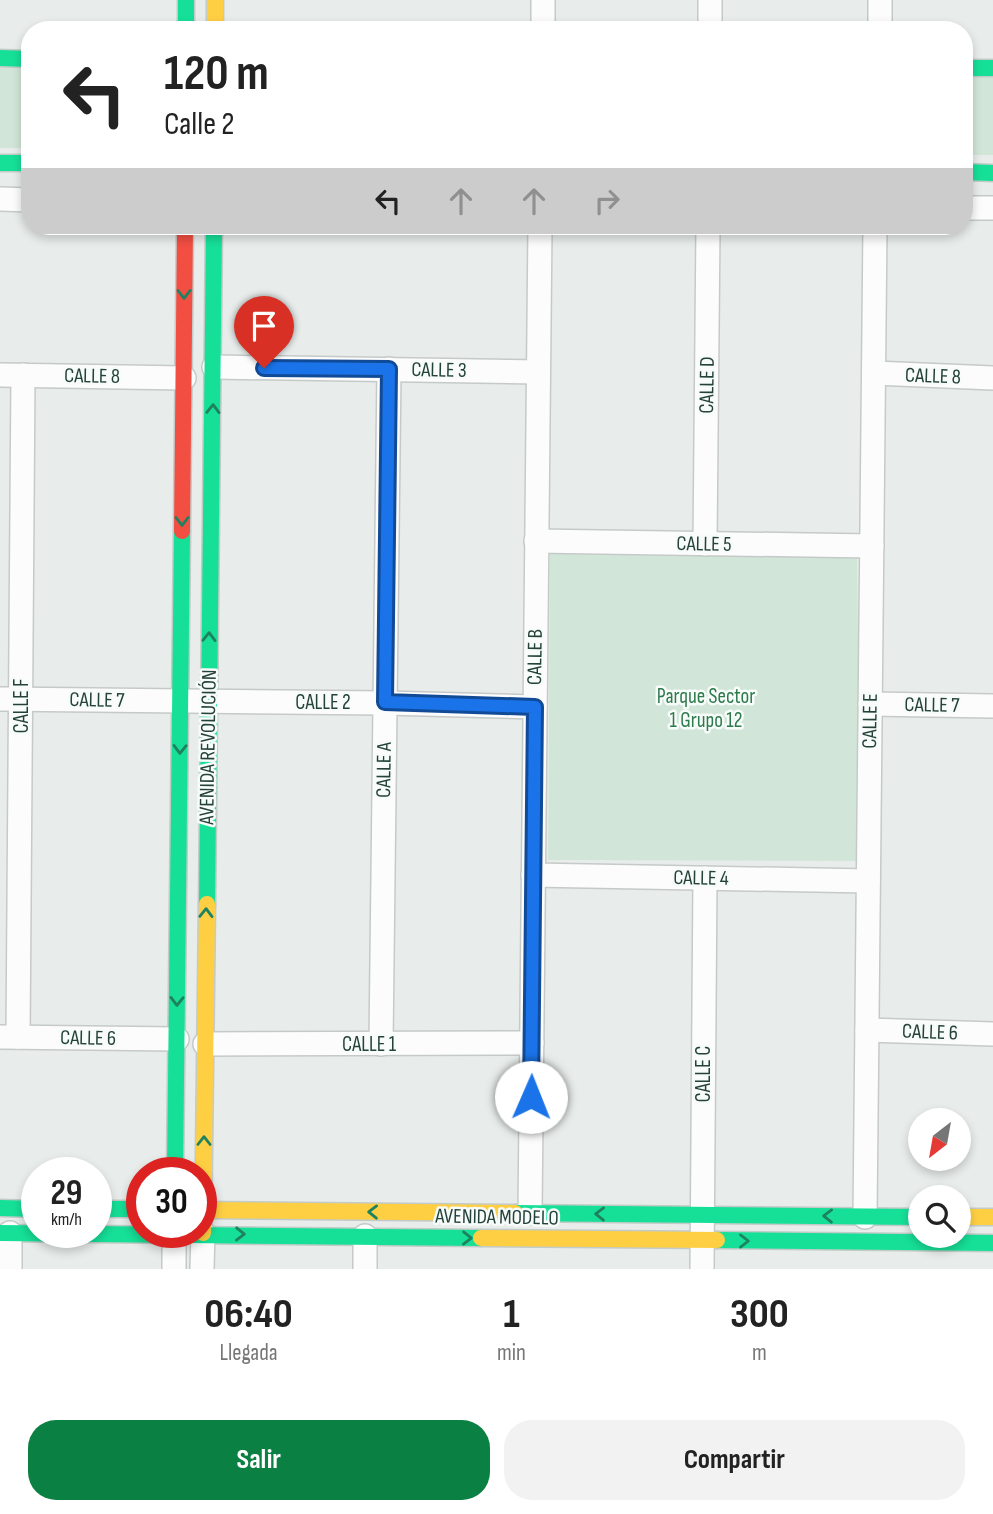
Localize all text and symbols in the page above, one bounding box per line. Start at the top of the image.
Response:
text: 120 m [164,45,269,104]
icon: left [49,49,140,140]
text: Calle 2 [164,105,234,144]
icon: left [369,182,407,220]
icon: ahead [442,182,480,220]
icon: ahead [515,182,553,220]
icon: right [588,182,626,220]
one-way arrow [176,289,192,300]
pin [234,296,294,368]
icon: arrive [245,307,283,345]
street label: CALLE D [694,356,720,414]
street label: CALLE 3 [411,357,467,383]
street label: CALLE 8 [64,363,120,389]
street label: CALLE 8 [905,363,961,389]
one-way arrow [206,404,221,415]
one-way arrow [174,517,190,527]
street label: CALLE 5 [676,531,732,557]
street label: CALLE B [522,629,548,685]
one-way arrow [201,631,217,642]
street label: AVENIDA REVOLUCIÓN [194,669,222,826]
street label: CALLE F [9,679,34,734]
park label: Parque Sector 1 Grupo 12 [657,684,755,733]
street label: CALLE 7 [69,687,125,713]
street label: CALLE 2 [295,690,351,715]
street label: CALLE 7 [904,692,960,718]
street label: CALLE E [857,693,883,749]
street label: CALLE A [371,741,397,798]
one-way arrow [172,744,188,755]
street label: CALLE 4 [673,865,729,891]
one-way arrow [198,907,214,918]
one-way arrow [169,996,185,1007]
street label: CALLE 6 [902,1019,958,1045]
street label: CALLE 6 [60,1025,116,1051]
street label: CALLE 1 [342,1032,397,1057]
street label: CALLE C [691,1046,716,1102]
position arrow [494,1060,568,1134]
north arrow [908,1108,971,1171]
map controls [908,1108,971,1248]
one-way arrow [196,1135,212,1145]
speed limit sign: 30 [126,1157,217,1248]
text: 29 [51,1172,82,1215]
button: search [908,1185,971,1248]
street label: AVENIDA MODELO [434,1203,559,1231]
one-way arrow [367,1204,378,1220]
one-way arrow [595,1206,605,1222]
one-way arrow [822,1208,833,1224]
text: km/h [51,1209,82,1230]
one-way arrow [235,1226,245,1242]
one-way arrow [462,1230,473,1245]
one-way arrow [739,1233,749,1249]
text: 06:40 [204,1289,293,1340]
text: 1 [503,1289,520,1340]
text: 300 [730,1289,789,1340]
text: Llegada [219,1339,278,1367]
text: min [497,1339,526,1367]
text: m [752,1339,767,1367]
button: Salir [28,1420,490,1500]
button: Compartir [504,1420,965,1500]

